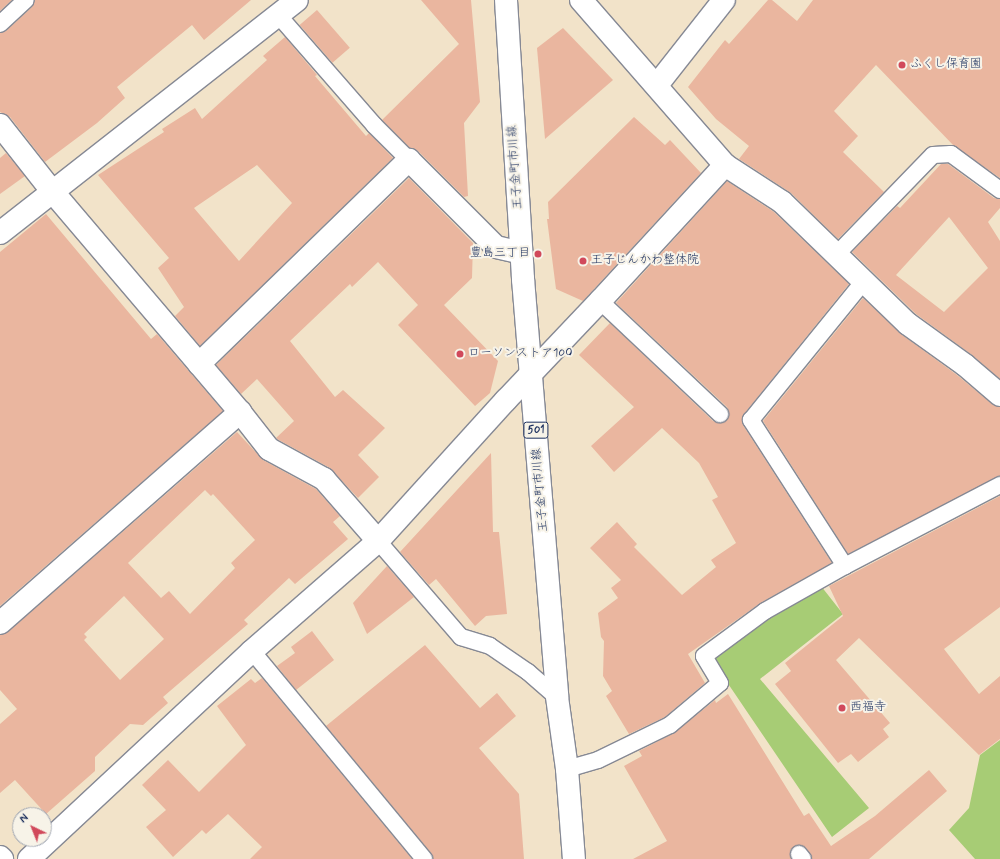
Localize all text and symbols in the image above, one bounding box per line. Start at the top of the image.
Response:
place label: ふくし保育園 [910,58,982,72]
marker: ふくし保育園 [897,60,907,70]
street label: 王子金町市川線 [506,125,526,209]
place label: 豊島三丁目 [470,247,530,261]
marker: 豊島三丁目 [533,249,543,259]
place label: 王子じんかわ整体院 [591,254,699,268]
marker: 王子じんかわ整体院 [578,256,588,266]
place label: ローソンストア100 [468,347,571,361]
marker: ローソンストア100 [455,349,465,359]
road number: 501 [523,421,549,439]
street label: 王子金町市川線 [530,448,552,532]
place label: 西福寺 [850,701,886,715]
marker: 西福寺 [837,703,847,713]
north arrow [12,807,52,847]
text: N [17,811,32,827]

